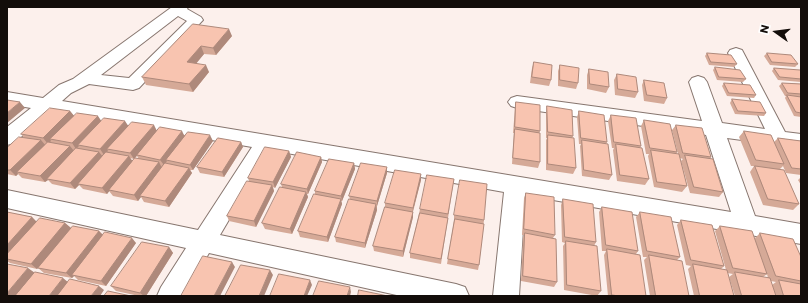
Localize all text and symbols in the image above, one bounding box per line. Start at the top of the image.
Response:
north arrow [756,12,796,52]
text: N [756,23,773,35]

